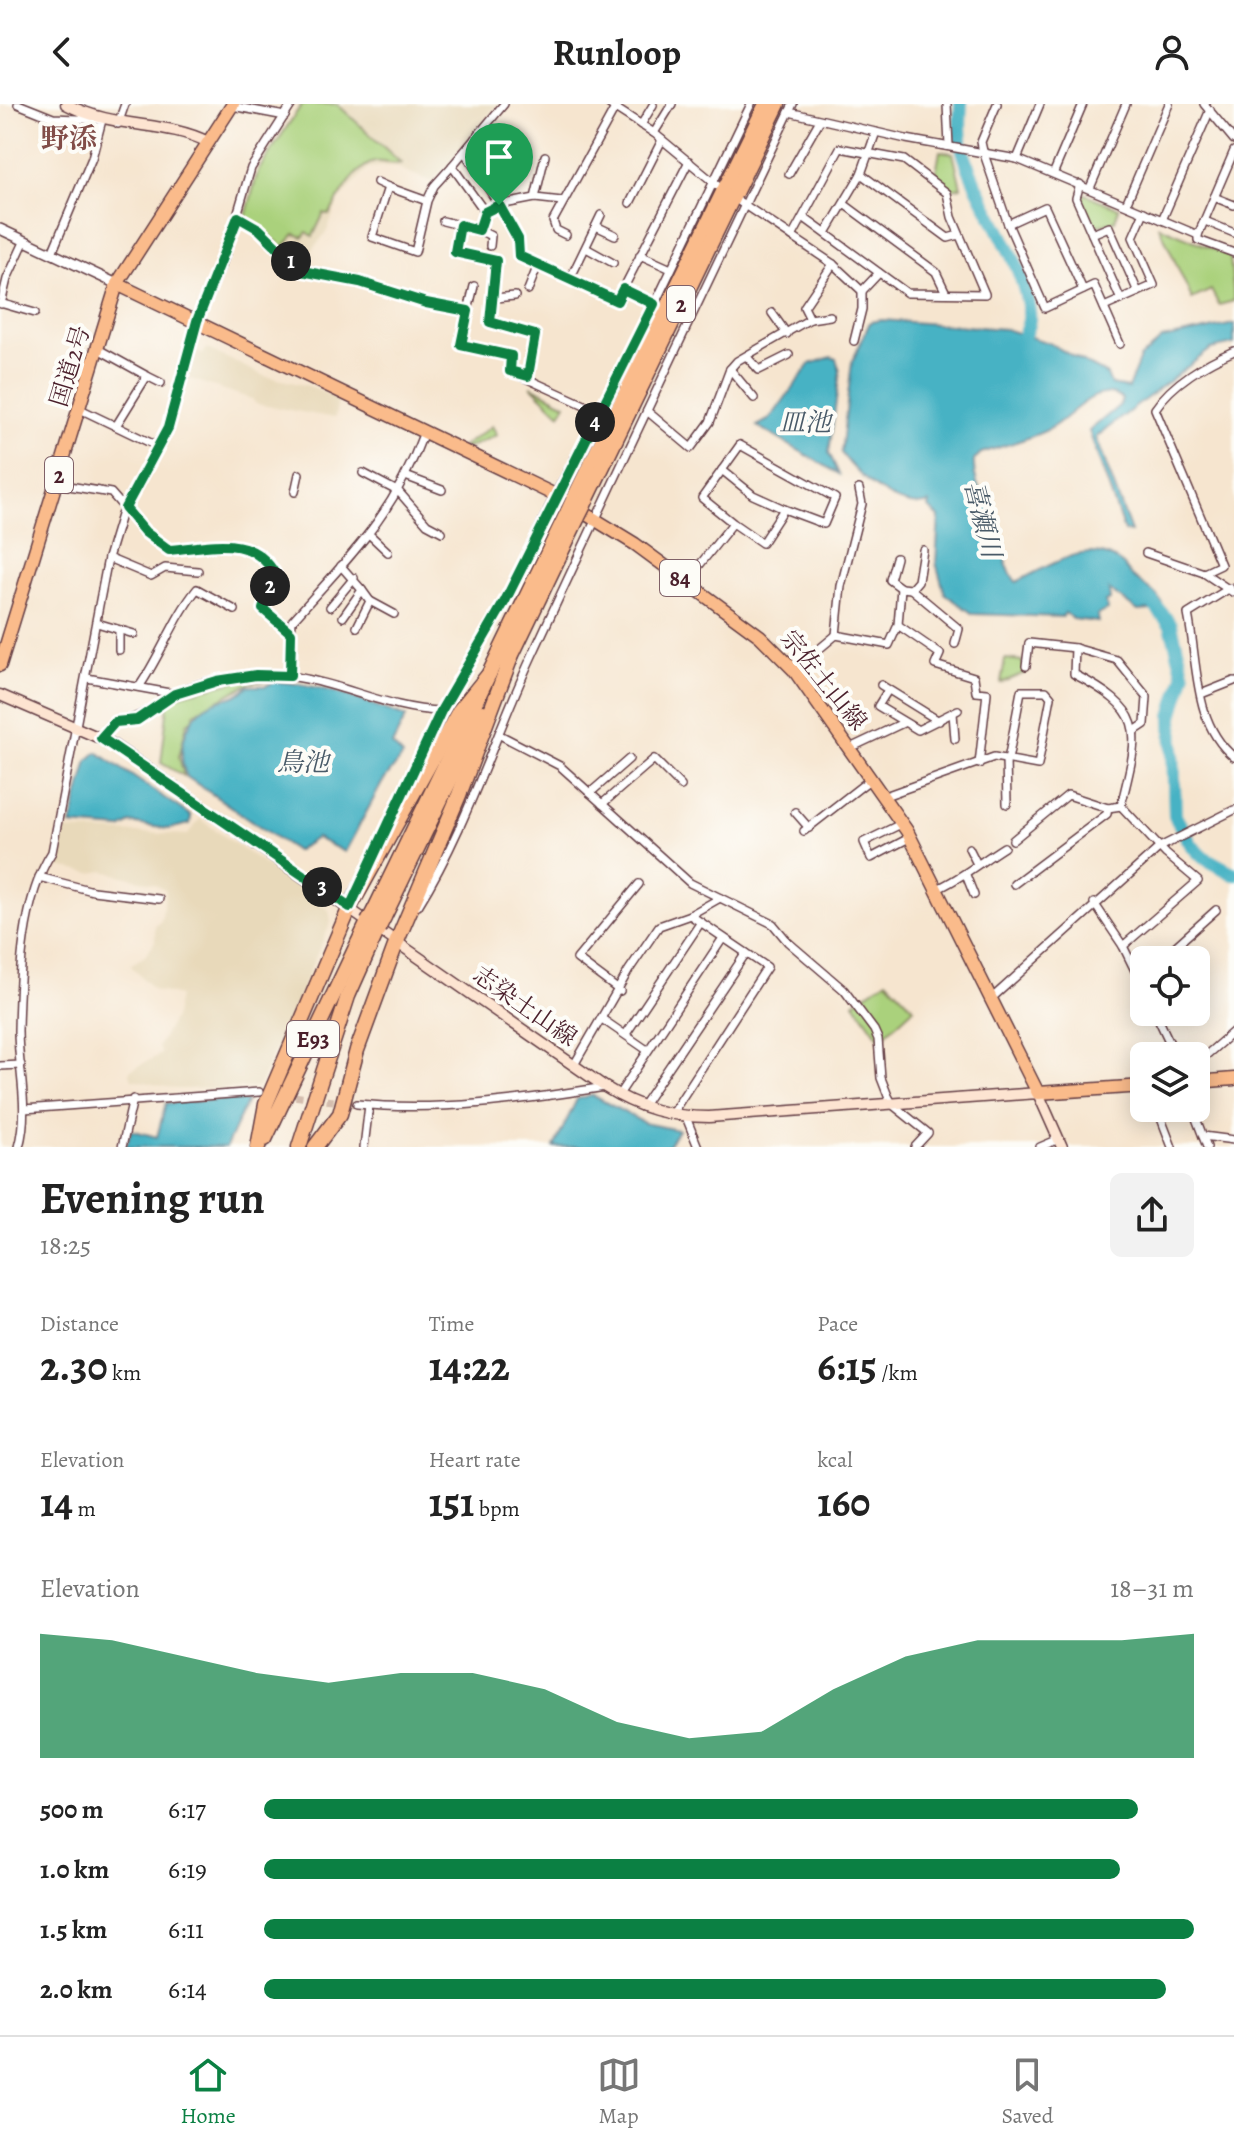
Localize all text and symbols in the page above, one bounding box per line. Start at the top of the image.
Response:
text: Runloop [553,28,681,77]
icon: back [40,30,84,74]
icon: person [1150,30,1194,74]
district label: 野添 [41,120,97,158]
pin [465,123,533,205]
icon: arrive [477,135,521,179]
pin: 1 [271,241,311,281]
text: 1 [287,246,295,276]
road number: 2 [667,286,695,322]
street label: 国道2号 [43,321,97,411]
pin: 4 [575,402,615,442]
water label: 皿池 [779,405,834,440]
text: 4 [590,407,600,437]
road number: 2 [45,457,73,493]
water label: 喜瀬川 [956,477,1010,564]
road number: 84 [660,560,700,596]
pin: 2 [250,566,290,606]
text: 2 [265,571,275,601]
street label: 宗佐土山線 [774,623,874,737]
water label: 鳥池 [277,745,332,780]
pin: 3 [302,867,342,907]
text: 3 [317,872,327,902]
map controls [1130,946,1210,1122]
button: locate [1130,946,1210,1026]
street label: 志染土山線 [467,958,583,1054]
road number: E93 [287,1021,339,1057]
button: layers [1130,1042,1210,1122]
text: Evening run [40,1168,265,1228]
button: share [1110,1173,1194,1257]
text: 18:25 [40,1228,91,1263]
text: Distance [40,1309,119,1339]
text: Time [429,1309,474,1339]
text: Pace [817,1309,858,1339]
text: 2.30 [40,1339,108,1394]
text: 14:22 [429,1339,510,1394]
text: 6:15 [817,1339,877,1394]
text: km [108,1358,141,1388]
text: /km [877,1358,918,1388]
text: Elevation [40,1445,124,1475]
text: Heart rate [429,1445,521,1475]
text: kcal [817,1445,853,1475]
text: 14 [40,1475,73,1530]
text: 151 [429,1475,474,1530]
text: 160 [817,1475,870,1530]
text: m [73,1494,96,1524]
text: bpm [474,1494,520,1524]
text: Elevation [40,1571,140,1606]
text: 18–31 m [1110,1571,1194,1606]
text: 500 m [40,1792,104,1827]
text: 6:17 [168,1792,206,1827]
text: 1.0 km [40,1852,109,1887]
text: 6:19 [168,1852,207,1887]
text: 1.5 km [40,1912,107,1947]
text: 6:11 [168,1912,204,1947]
text: 2.0 km [40,1972,113,2007]
text: 6:14 [168,1972,207,2007]
tab: Home [180,2053,236,2131]
tab: Map [597,2053,641,2131]
tab: Saved [1001,2053,1054,2131]

